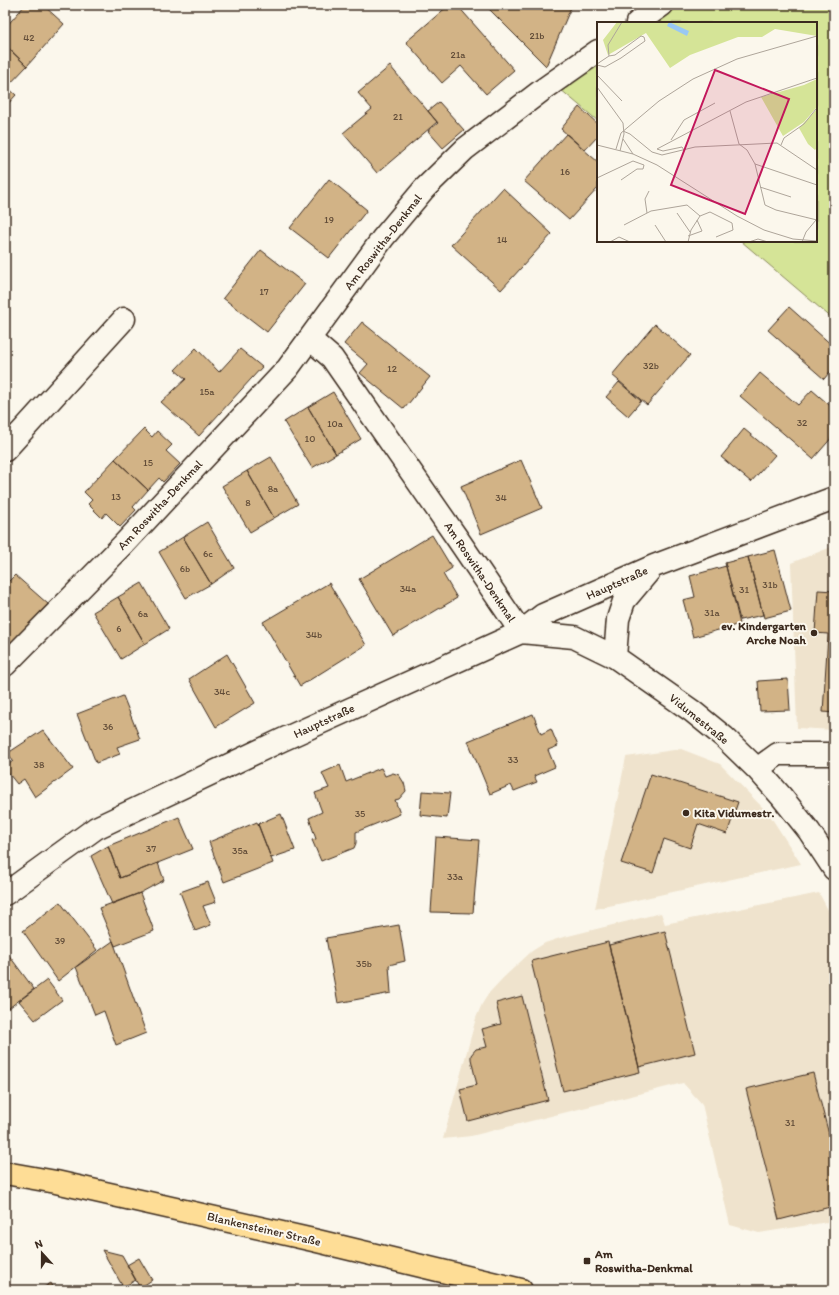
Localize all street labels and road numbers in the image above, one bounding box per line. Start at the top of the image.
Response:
street label: Am Roswitha-Denkmal [341,191,425,293]
street label: Am Roswitha-Denkmal [115,457,206,553]
street label: Am Roswitha-Denkmal [441,519,519,625]
street label: Hauptstraße [584,563,650,603]
street label: Vidumestraße [666,691,732,747]
street label: Hauptstraße [291,701,357,741]
street label: Blankensteiner Straße [206,1209,322,1249]

